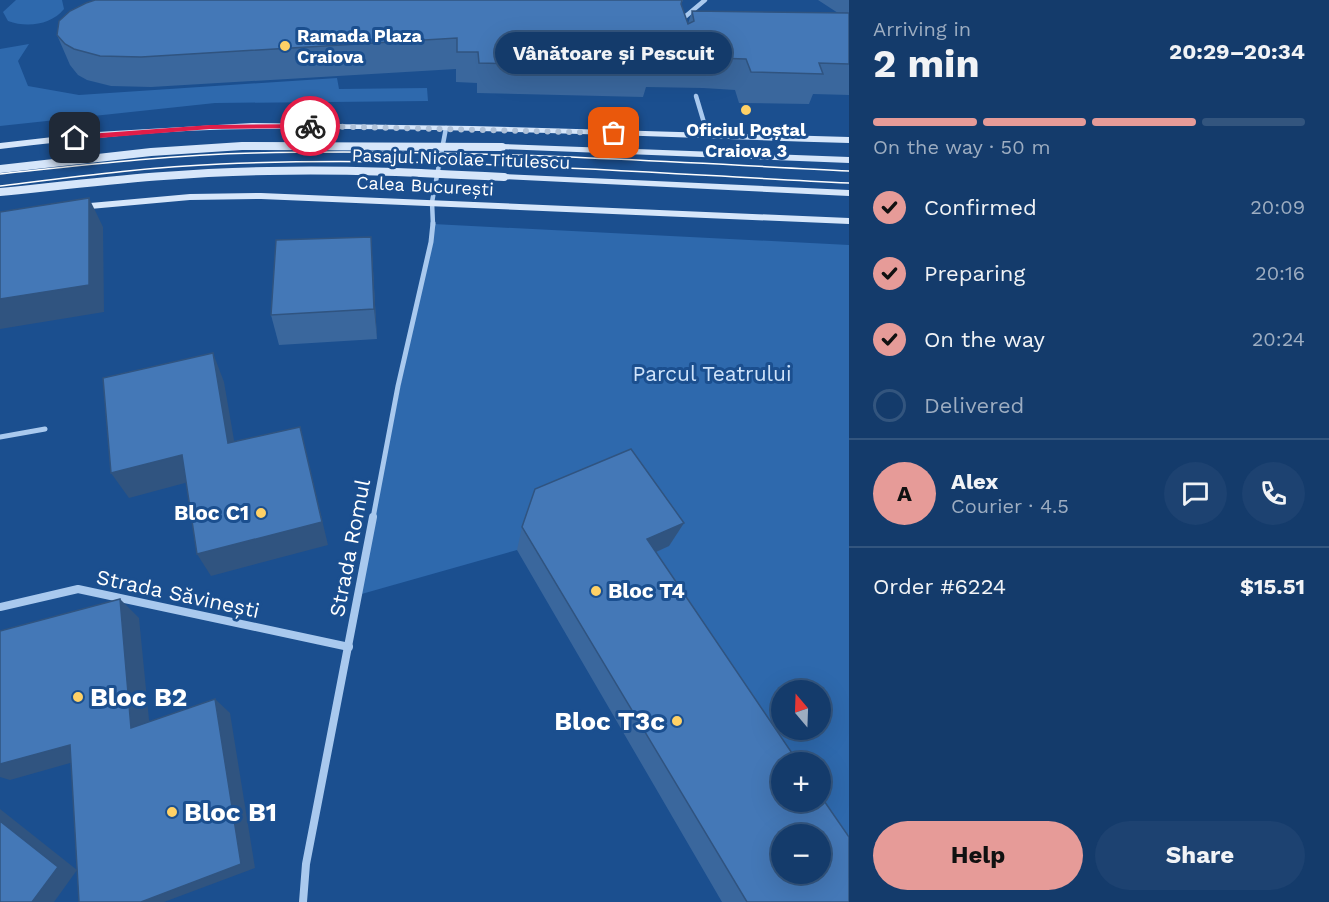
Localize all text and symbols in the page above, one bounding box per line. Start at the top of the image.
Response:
text: Arriving in [873,17,971,41]
place label: Ramada Plaza Craiova [297,25,423,67]
callout: Vânătoare și Pescuit [496,31,732,73]
marker: Ramada Plaza Craiova [278,39,292,53]
text: 20:29–20:34 [1169,39,1305,64]
text: Vânătoare și Pescuit [513,41,714,65]
text: 2 min [873,41,980,86]
courier [280,96,340,156]
marker: Oficiul Poștal Craiova 3 [739,103,753,117]
pin [588,107,639,158]
icon: bike [294,110,327,143]
pin [49,112,100,163]
icon: bag [597,116,630,149]
place label: Oficiul Poștal Craiova 3 [686,119,806,161]
icon: home [58,121,91,154]
text: On the way · 50 m [873,135,1051,159]
street label: Pasajul Nicolae Titulescu [351,144,571,173]
street label: Calea București [356,171,494,200]
icon: check [873,191,906,224]
text: Confirmed [924,195,1037,220]
text: 20:09 [1250,195,1305,219]
icon: check [873,257,906,290]
text: Preparing [924,261,1025,286]
text: 20:16 [1255,261,1305,285]
icon: check [873,323,906,356]
text: On the way [924,327,1045,352]
text: 20:24 [1252,327,1305,351]
park label: Parcul Teatrului [632,361,792,386]
text: Delivered [924,393,1024,418]
button: chat [1164,462,1227,525]
button: phone [1242,462,1305,525]
text: Alex [951,469,998,494]
street label: Strada Romul [324,476,375,619]
text: A [897,481,912,506]
text: Courier · 4.5 [951,494,1069,518]
place label: Bloc C1 [174,500,249,525]
marker: Bloc C1 [254,506,268,520]
street label: Strada Săvinești [94,564,262,623]
text: Order #6224 [873,574,1006,599]
text: $15.51 [1240,574,1305,599]
place label: Bloc T4 [608,578,685,603]
marker: Bloc T4 [589,584,603,598]
north arrow [771,680,831,740]
map controls [771,680,831,884]
place label: Bloc B2 [90,682,187,712]
marker: Bloc B2 [71,690,85,704]
place label: Bloc T3c [554,706,665,736]
marker: Bloc T3c [670,714,684,728]
button: + [771,752,831,812]
place label: Bloc B1 [184,797,277,827]
marker: Bloc B1 [165,805,179,819]
button: Help [873,821,1083,890]
button: Share [1095,821,1305,890]
button: − [771,824,831,884]

